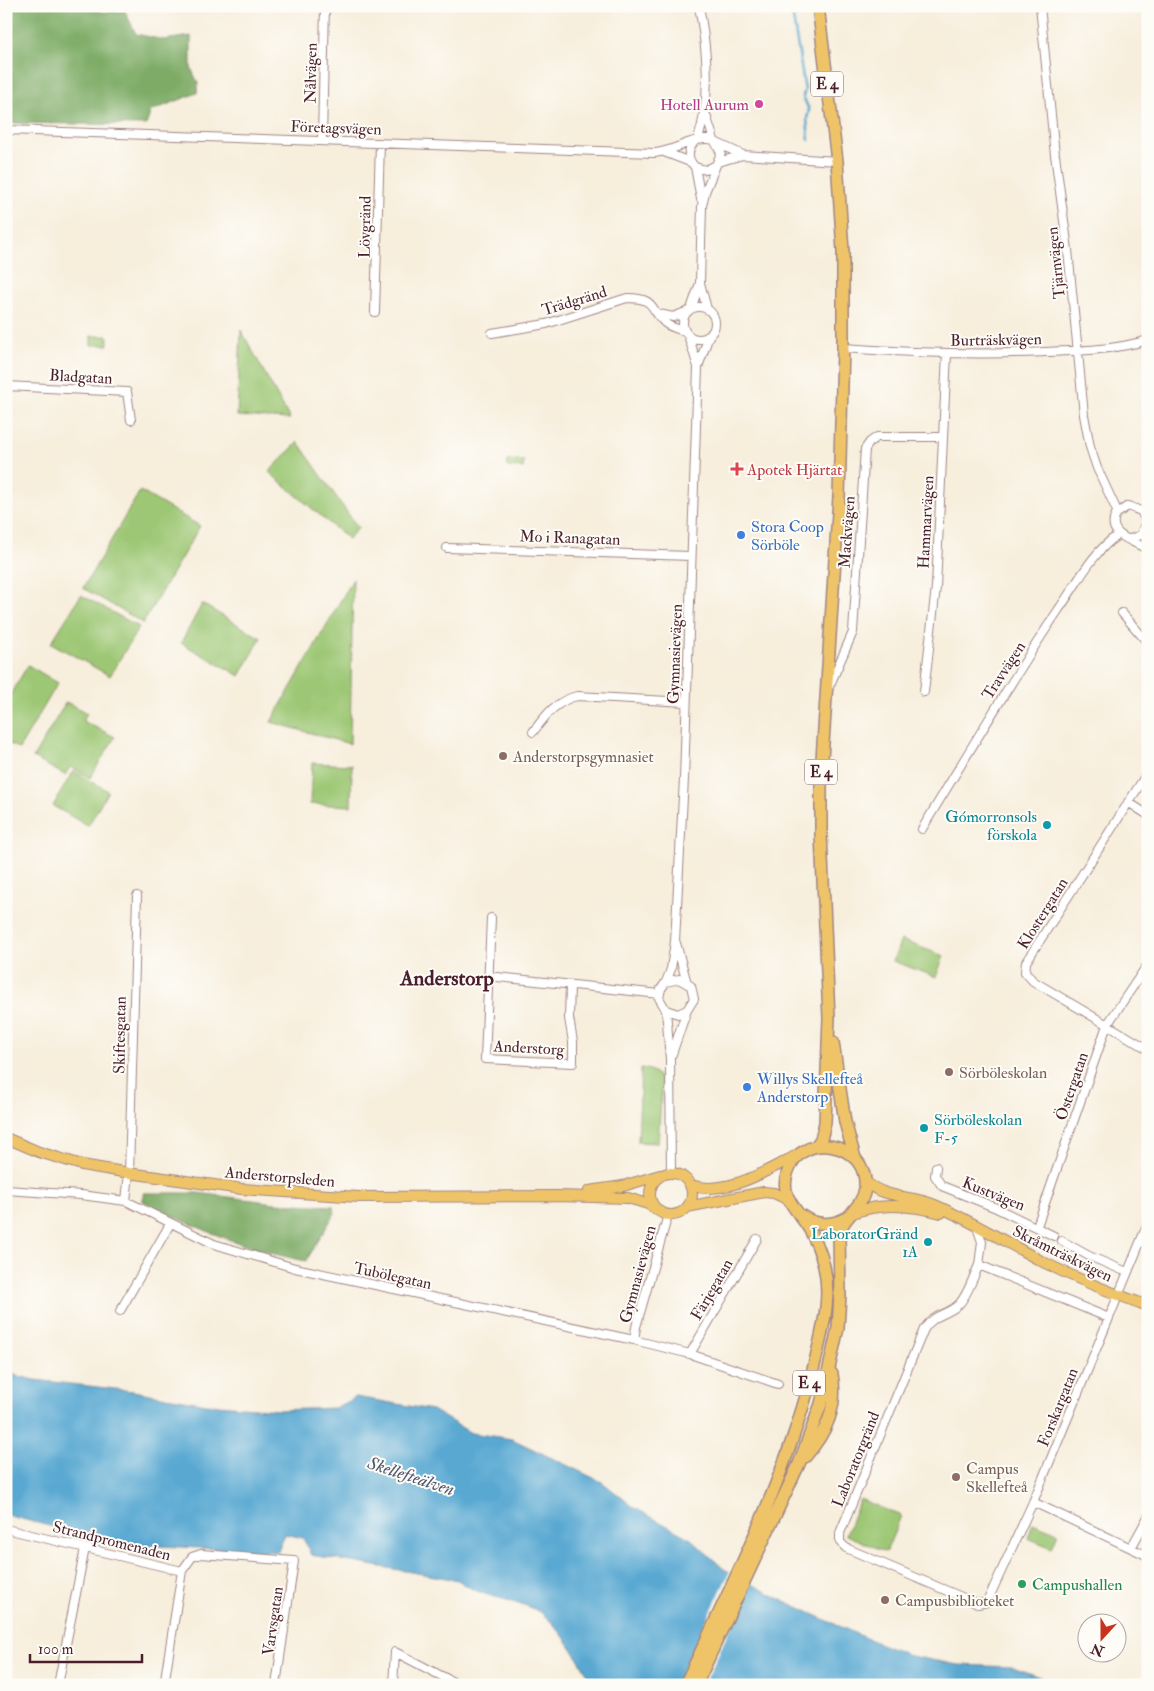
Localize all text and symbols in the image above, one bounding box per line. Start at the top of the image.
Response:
street label: Nålvägen [300,42,322,104]
road number: E 4 [811,72,843,96]
place label: Hotell Aurum [660,95,750,115]
marker: Hotell Aurum [753,98,765,110]
street label: Företagsvägen [290,116,382,140]
street label: Lövgränd [354,196,376,258]
street label: Tjärnvägen [1042,226,1070,300]
street label: Trädgränd [539,282,609,320]
street label: Burträskvägen [950,329,1042,351]
street label: Bladgatan [49,365,113,389]
place label: Apotek Hjärtat [746,460,842,481]
marker: Apotek Hjärtat [731,463,743,475]
street label: Hammarvägen [914,475,938,569]
street label: Mackvägen [835,495,859,569]
place label: Stora Coop Sörböle [751,517,824,555]
street label: Mo i Ranagatan [519,526,621,550]
marker: Stora Coop Sörböle [735,529,747,541]
street label: Gymnasievägen [663,604,687,705]
street label: Travvägen [978,638,1030,703]
place label: Anderstorpsgymnasiet [512,747,654,768]
marker: Anderstorpsgymnasiet [497,750,509,762]
road number: E 4 [805,760,837,784]
place label: Gómorronsols förskola [945,807,1037,845]
marker: Gómorronsols förskola [1041,819,1053,831]
street label: Klostergatan [1013,874,1073,953]
district label: Anderstorp [399,965,494,992]
street label: Skiftesgatan [109,996,131,1074]
street label: Anderstorg [492,1036,566,1060]
street label: Östergatan [1051,1050,1093,1123]
place label: Sörböleskolan [959,1063,1047,1083]
marker: Sörböleskolan [943,1066,955,1078]
place label: Willys Skellefteå Anderstorp [756,1069,863,1108]
marker: Willys Skellefteå Anderstorp [741,1081,753,1093]
place label: Sörböleskolan F-5 [934,1110,1022,1148]
marker: Sörböleskolan F-5 [918,1122,930,1134]
street label: Anderstorpsleden [223,1162,336,1193]
street label: Kustvägen [959,1172,1028,1216]
street label: Skråmträskvägen [1009,1221,1116,1287]
street label: Gymnasievägen [615,1223,661,1325]
place label: LaboratorGränd 1A [811,1224,918,1262]
marker: LaboratorGränd 1A [922,1236,934,1248]
street label: Färjegatan [686,1255,737,1324]
street label: Tubölegatan [352,1258,434,1294]
street label: Forskargatan [1033,1365,1083,1450]
road number: E 4 [793,1370,825,1396]
street label: Laboratorgränd [828,1408,884,1510]
water label: Skellefteälven [364,1451,457,1501]
place label: Campus Skellefteå [966,1459,1028,1497]
marker: Campus Skellefteå [950,1471,962,1483]
street label: Strandpromenaden [50,1517,173,1566]
place label: Campushallen [1032,1575,1122,1596]
marker: Campushallen [1016,1578,1028,1590]
street label: Varvsgatan [258,1585,288,1657]
place label: Campusbiblioteket [895,1591,1014,1612]
marker: Campusbiblioteket [879,1594,891,1606]
north arrow [1076,1614,1126,1664]
scale bar [30,1631,142,1663]
text: N [1088,1639,1107,1660]
text: 100 m [38,1640,74,1659]

